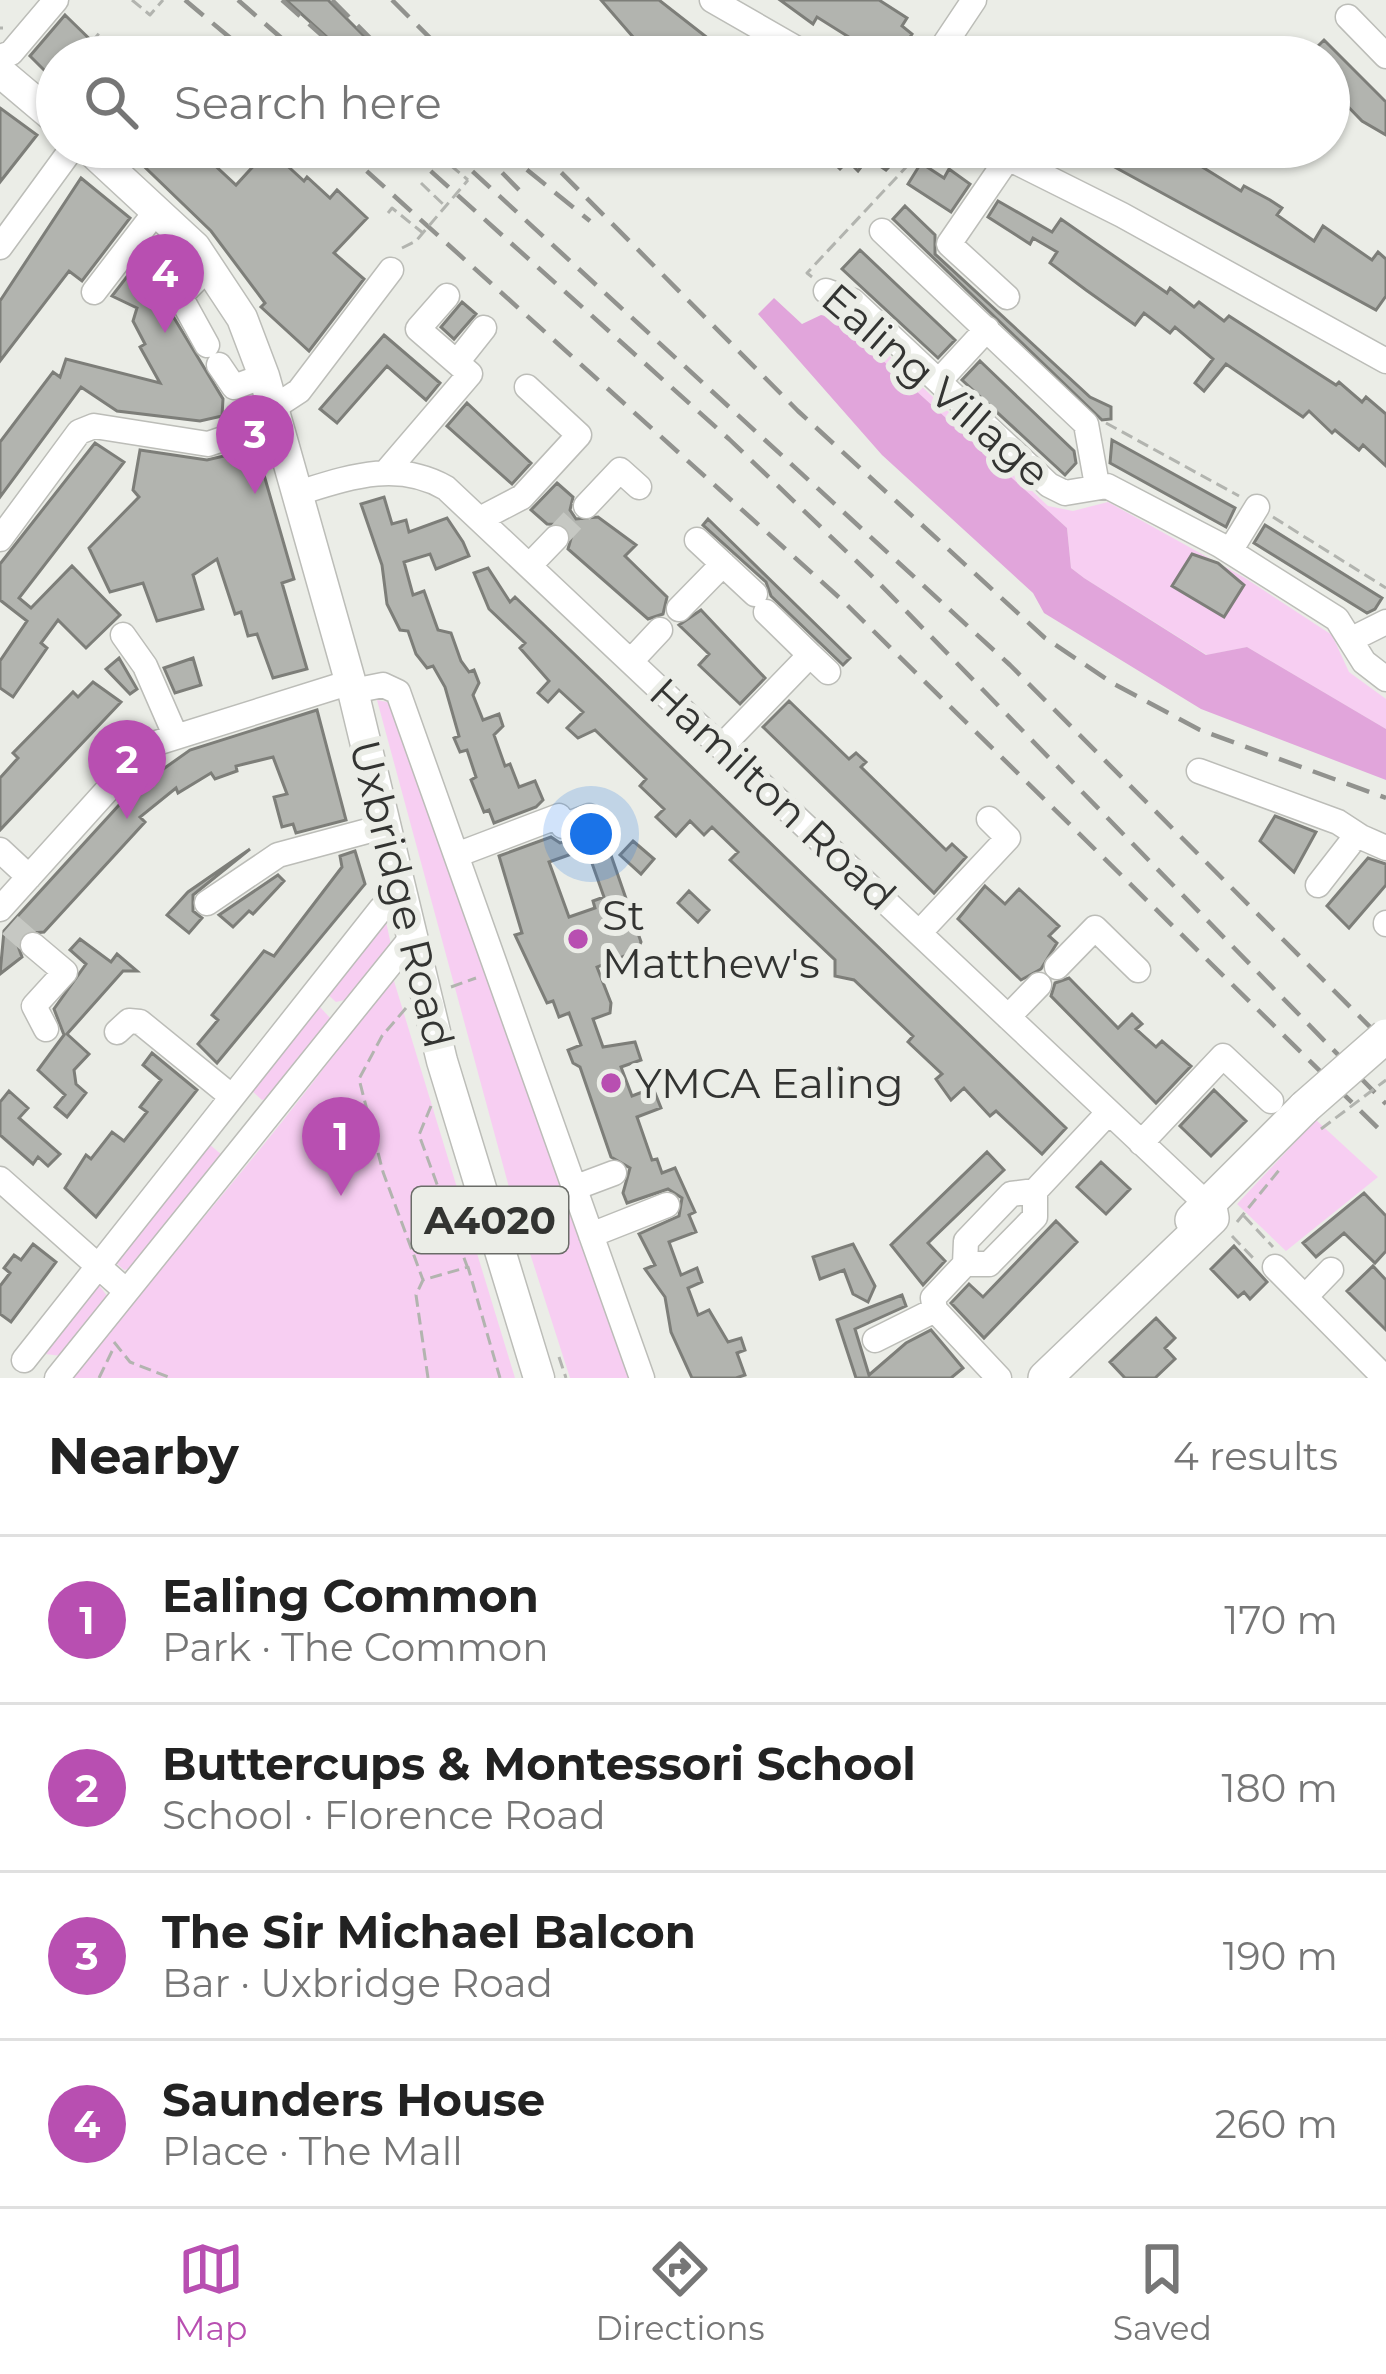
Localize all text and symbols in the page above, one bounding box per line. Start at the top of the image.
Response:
search box [36,36,1350,168]
icon: search [78,69,144,135]
text: Search here [174,75,442,130]
pin: 4 [126,234,204,333]
street label: Ealing Village [812,272,1060,498]
pin: 3 [216,395,294,494]
street label: Hamilton Road [639,667,907,921]
pin: 2 [88,720,166,819]
street label: Uxbridge Road [339,735,465,1053]
your location [561,804,621,864]
place label: St Matthew's [602,889,820,989]
marker: St Matthew's [565,926,591,952]
place label: YMCA Ealing [635,1057,904,1109]
marker: YMCA Ealing [598,1070,624,1096]
pin: 1 [302,1097,380,1196]
road number: A4020 [412,1187,568,1253]
text: Nearby [48,1425,239,1487]
text: 4 results [1173,1432,1338,1480]
text: Ealing Common [162,1568,539,1623]
text: 1 [79,1596,95,1644]
text: 170 m [1224,1596,1338,1644]
text: Park · The Common [162,1623,549,1671]
text: Buttercups & Montessori School [162,1736,916,1791]
text: 2 [75,1764,99,1812]
text: 180 m [1222,1764,1338,1812]
text: School · Florence Road [162,1791,606,1839]
text: The Sir Michael Balcon [162,1904,696,1959]
text: 3 [75,1932,99,1980]
text: 190 m [1223,1932,1338,1980]
text: Bar · Uxbridge Road [162,1959,553,2007]
text: Saunders House [162,2072,545,2127]
text: 4 [74,2100,100,2148]
text: 260 m [1215,2100,1338,2148]
text: Place · The Mall [162,2127,463,2175]
tab: Map [174,2236,247,2348]
tab: Directions [596,2236,765,2348]
tab: Saved [1113,2236,1212,2348]

